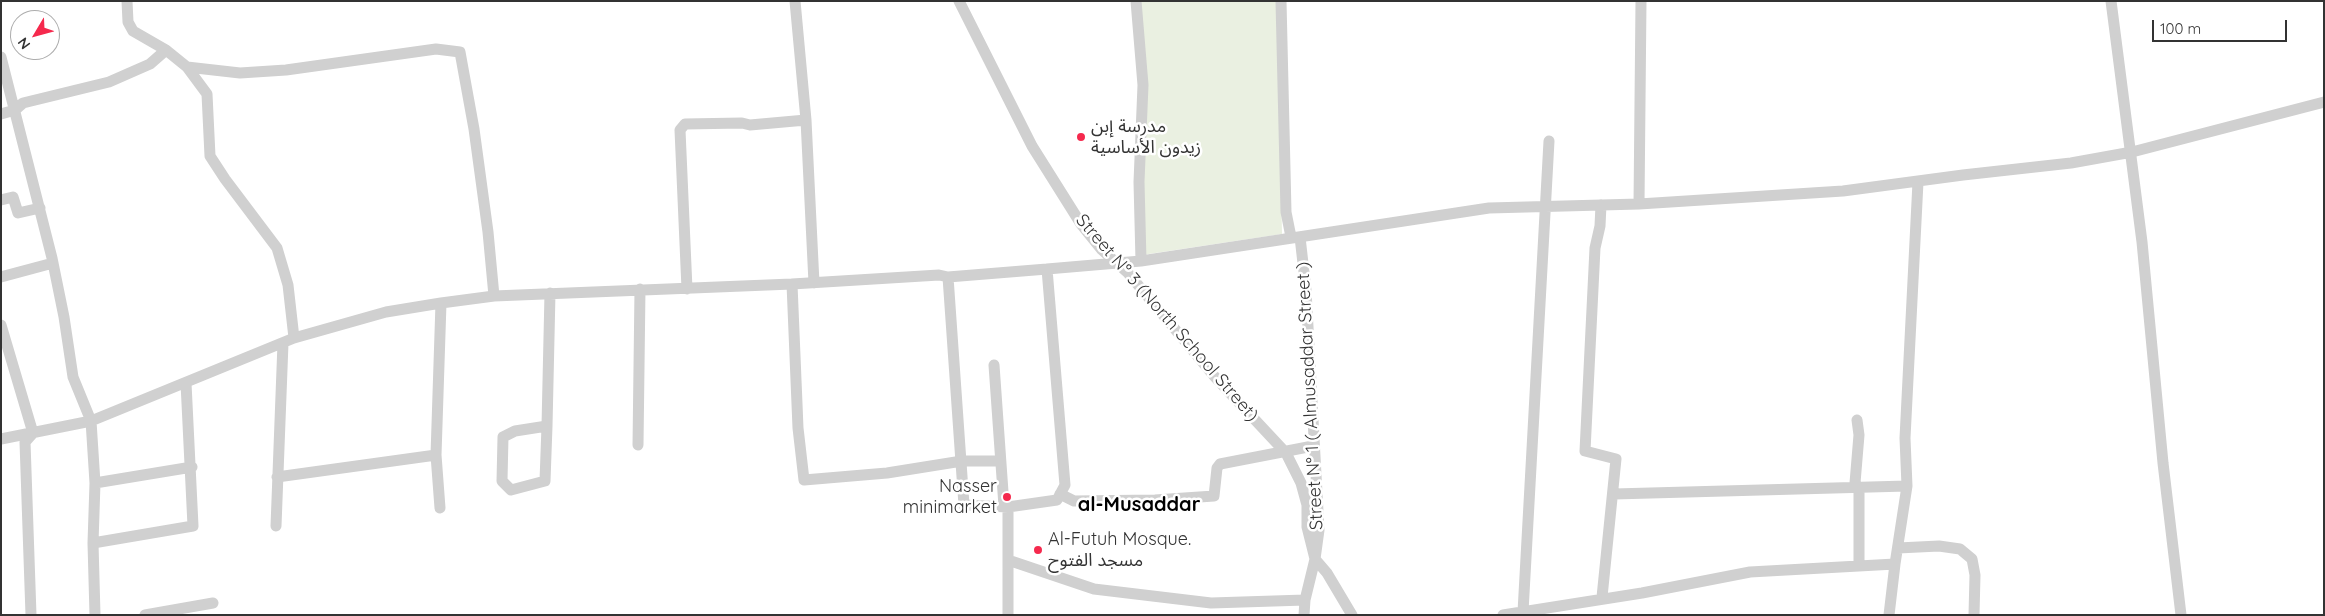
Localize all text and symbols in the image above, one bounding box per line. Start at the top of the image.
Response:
north arrow [10,10,60,60]
scale bar [2155,10,2290,42]
text: 100 m [2160,19,2201,38]
text: N [14,34,34,53]
place label: مدرسة إبن زيدون الأساسية [1091,116,1201,158]
marker: مدرسة إبن زيدون الأساسية [1075,131,1087,143]
street label: Street N° 3 (North School Street) [1071,210,1263,426]
street label: Street N° 1 ( Almusaddar Street ) [1292,261,1328,531]
place label: Nasser minimarket [903,476,997,518]
marker: Nasser minimarket [1001,491,1013,503]
district label: al-Musaddar [1078,493,1200,517]
place label: Al-Futuh Mosque. مسجد الفتوح [1048,529,1191,572]
marker: Al-Futuh Mosque. مسجد الفتوح [1032,544,1044,556]

